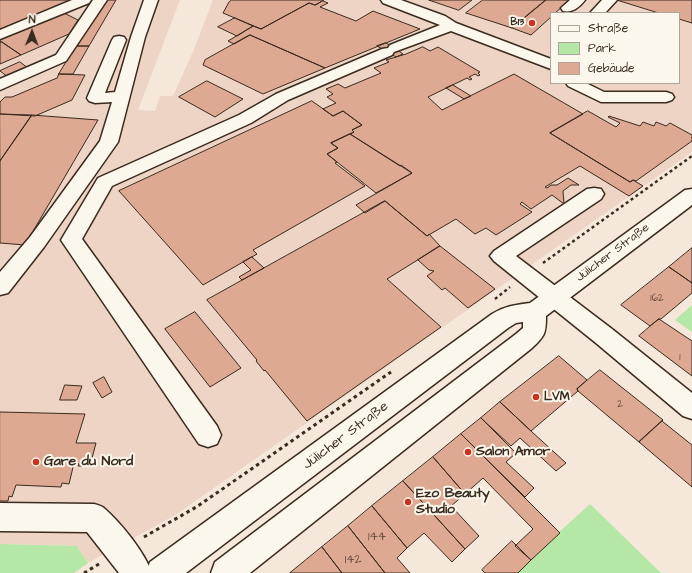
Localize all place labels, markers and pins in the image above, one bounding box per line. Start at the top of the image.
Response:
place label: B13 [511,17,524,29]
marker: B13 [527,18,537,28]
place label: LVM [544,390,570,404]
marker: LVM [531,392,541,402]
place label: Salon Amor [476,444,550,460]
marker: Salon Amor [463,447,473,457]
place label: Gare du Nord [44,454,133,470]
marker: Gare du Nord [31,457,41,467]
place label: Ezo Beauty Studio [416,486,490,518]
marker: Ezo Beauty Studio [403,497,413,507]

